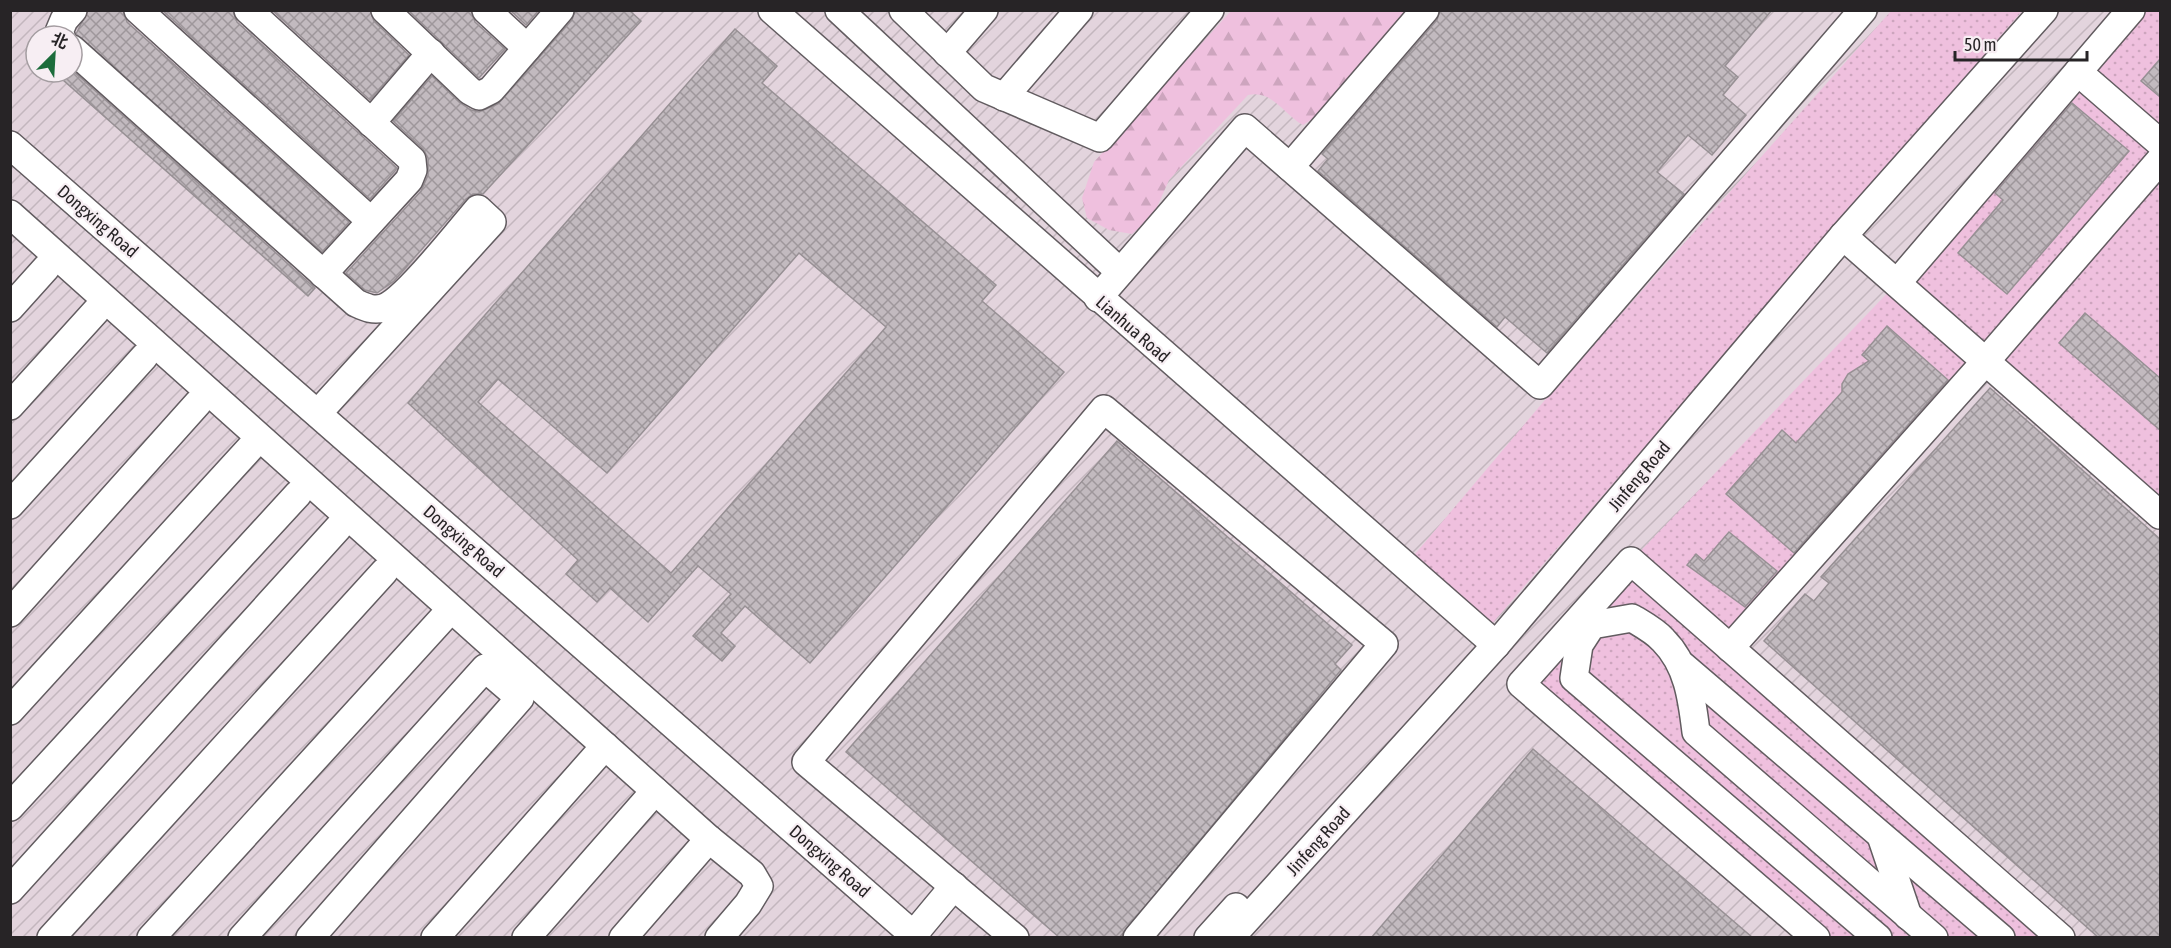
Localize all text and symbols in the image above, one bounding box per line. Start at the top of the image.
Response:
north arrow [24,24,84,84]
scale bar [1955,24,2087,62]
text: 北 [49,29,71,52]
text: 50 m [1964,34,1996,55]
street label: Dongxing Road [53,180,143,262]
street label: Lianhua Road [1092,291,1174,367]
street label: Jinfeng Road [1604,437,1674,515]
street label: Dongxing Road [419,500,509,582]
street label: Jinfeng Road [1282,802,1354,880]
street label: Dongxing Road [785,820,875,902]

